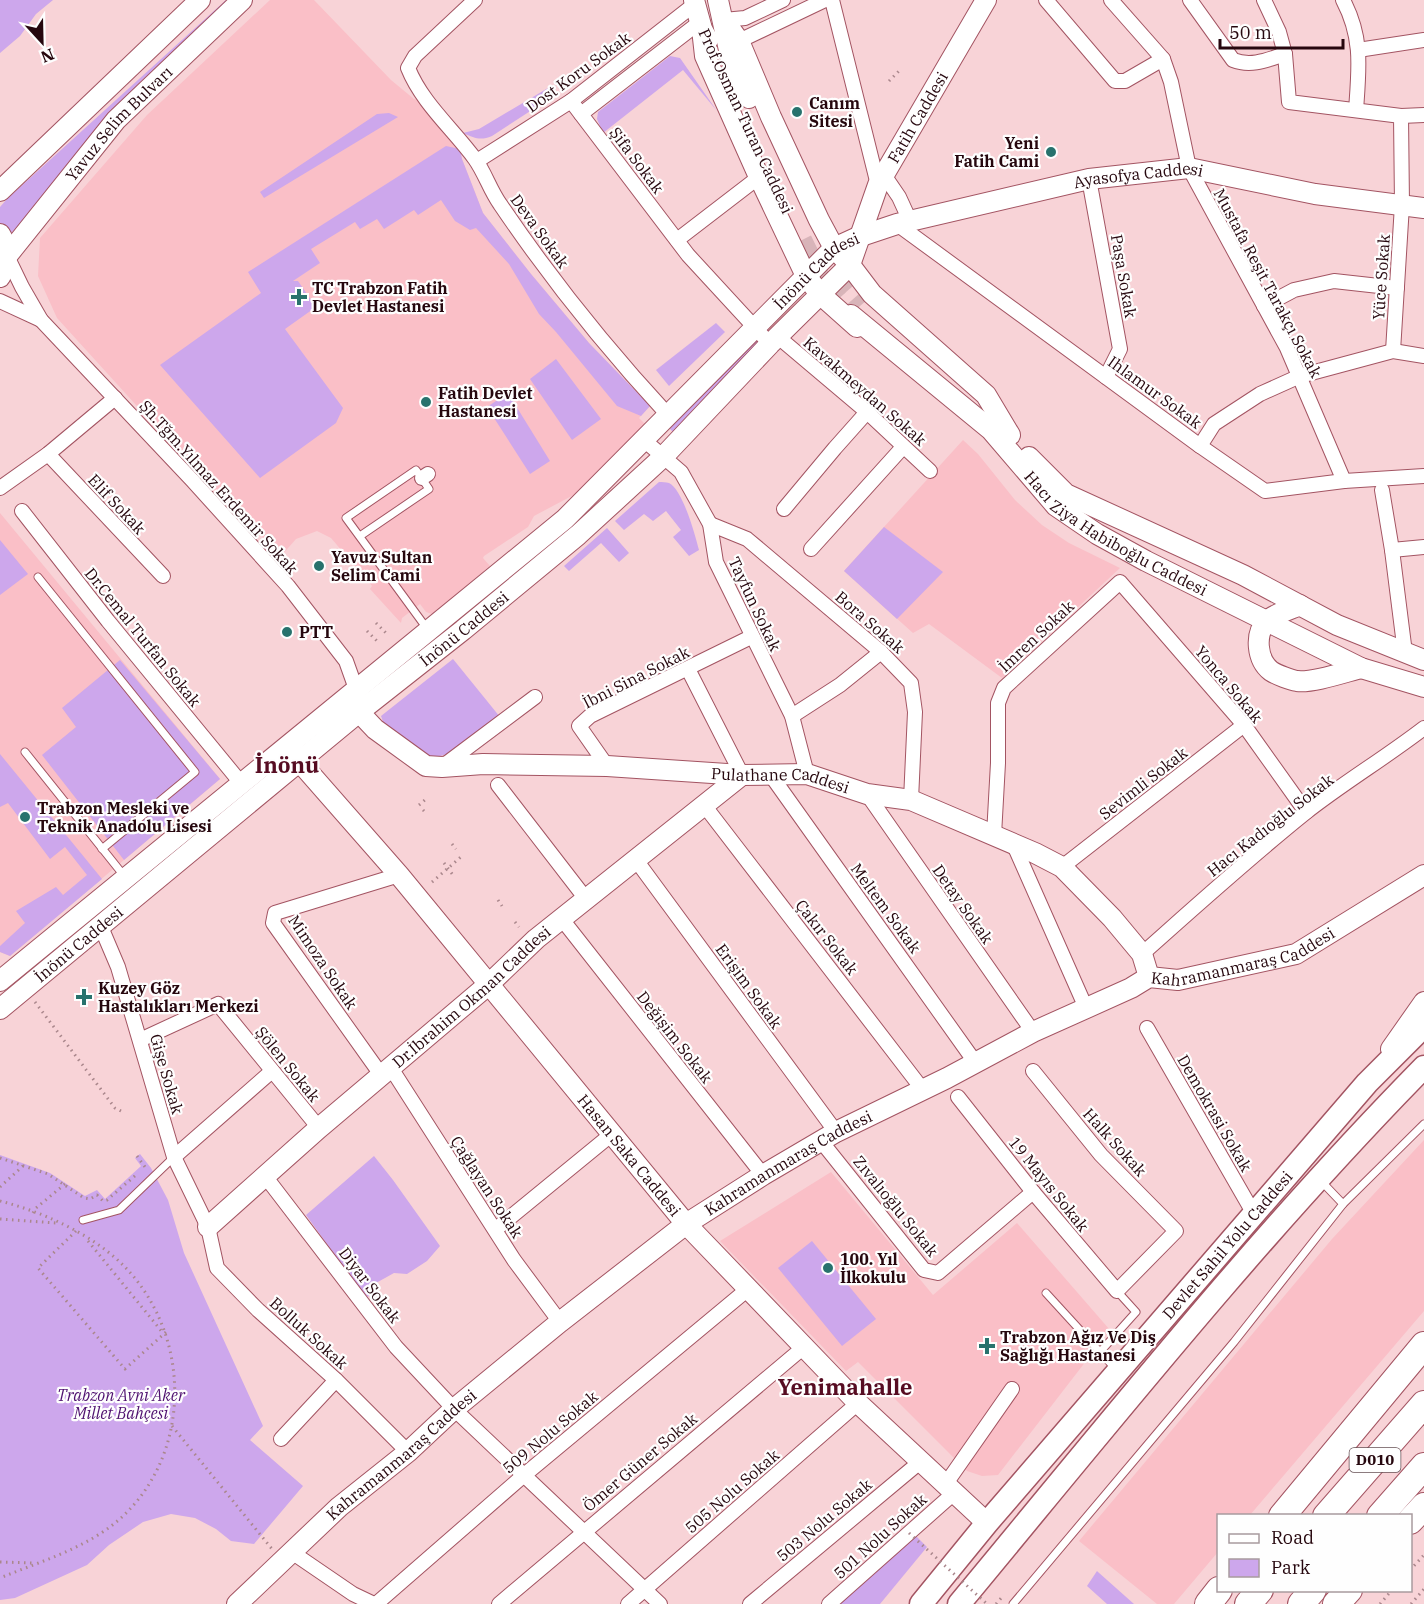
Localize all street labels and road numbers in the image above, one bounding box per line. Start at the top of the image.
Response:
street label: Prof.Osman Turan Caddesi [694,25,798,217]
street label: Dost Koru Sokak [522,27,635,117]
street label: Yavuz Selim Bulvarı [61,62,176,185]
street label: Fatih Caddesi [883,68,952,167]
street label: Şifa Sokak [605,123,669,198]
street label: Ayasofya Caddesi [1071,158,1205,192]
street label: Mustafa Reşit Tarakçı Sokak [1210,185,1327,382]
street label: Deva Sokak [506,190,574,272]
street label: İnönü Caddesi [769,228,862,313]
street label: Paşa Sokak [1107,233,1141,320]
street label: Yüce Sokak [1368,233,1394,320]
street label: Kavakmeydan Sokak [799,332,931,450]
street label: Ihlamur Sokak [1104,351,1206,433]
street label: Şh.Tğm.Yılmaz Erdemir Sokak [136,396,303,579]
street label: Hacı Ziya Habiboğlu Caddesi [1020,467,1211,600]
street label: Elif Sokak [84,470,150,539]
street label: Tayfun Sokak [724,553,786,655]
street label: Dr.Cemal Turfan Sokak [81,563,206,711]
street label: İnönü Caddesi [415,587,512,670]
street label: Bora Sokak [831,587,909,658]
street label: İmren Sokak [994,595,1078,676]
street label: İbni Sina Sokak [579,641,693,712]
street label: Yonca Sokak [1191,641,1268,727]
street label: Sevimli Sokak [1095,742,1192,824]
street label: Pulathane Caddesi [710,763,852,797]
street label: Hacı Kadıoğlu Sokak [1203,769,1338,881]
street label: Meltem Sokak [847,859,926,957]
street label: Detay Sokak [928,860,998,948]
street label: Çakır Sokak [791,895,863,979]
street label: İnönü Caddesi [30,902,127,986]
street label: Mimoza Sokak [284,911,362,1014]
street label: Dr.İbrahim Okman Caddesi [388,921,555,1072]
street label: Kahramanmaraş Caddesi [1150,923,1338,990]
street label: Erişim Sokak [712,940,787,1033]
street label: Değişim Sokak [633,987,718,1088]
street label: Şölen Sokak [251,1022,325,1106]
street label: Gişe Sokak [146,1032,188,1117]
street label: Demokrasi Sokak [1173,1051,1257,1176]
street label: Hasan Saka Caddesi [573,1090,685,1220]
street label: Halk Sokak [1079,1104,1151,1181]
street label: Kahramanmaraş Caddesi [701,1106,875,1220]
street label: Çağlayan Sokak [447,1132,528,1242]
street label: 19 Mayıs Sokak [1005,1132,1094,1236]
street label: Zıvalıoğlu Sokak [849,1151,943,1261]
street label: Devlet Sahil Yolu Caddesi [1158,1167,1297,1323]
street label: Diyar Sokak [335,1243,405,1328]
street label: Bolluk Sokak [266,1293,353,1374]
street label: Kahramanmaraş Caddesi [322,1385,480,1524]
street label: 509 Nolu Sokak [498,1386,602,1478]
street label: Ömer Güner Sokak [579,1408,702,1516]
street label: 505 Nolu Sokak [681,1444,784,1537]
road number: D010 [1350,1448,1400,1472]
street label: 503 Nolu Sokak [772,1474,876,1566]
street label: 501 Nolu Sokak [829,1489,931,1583]

